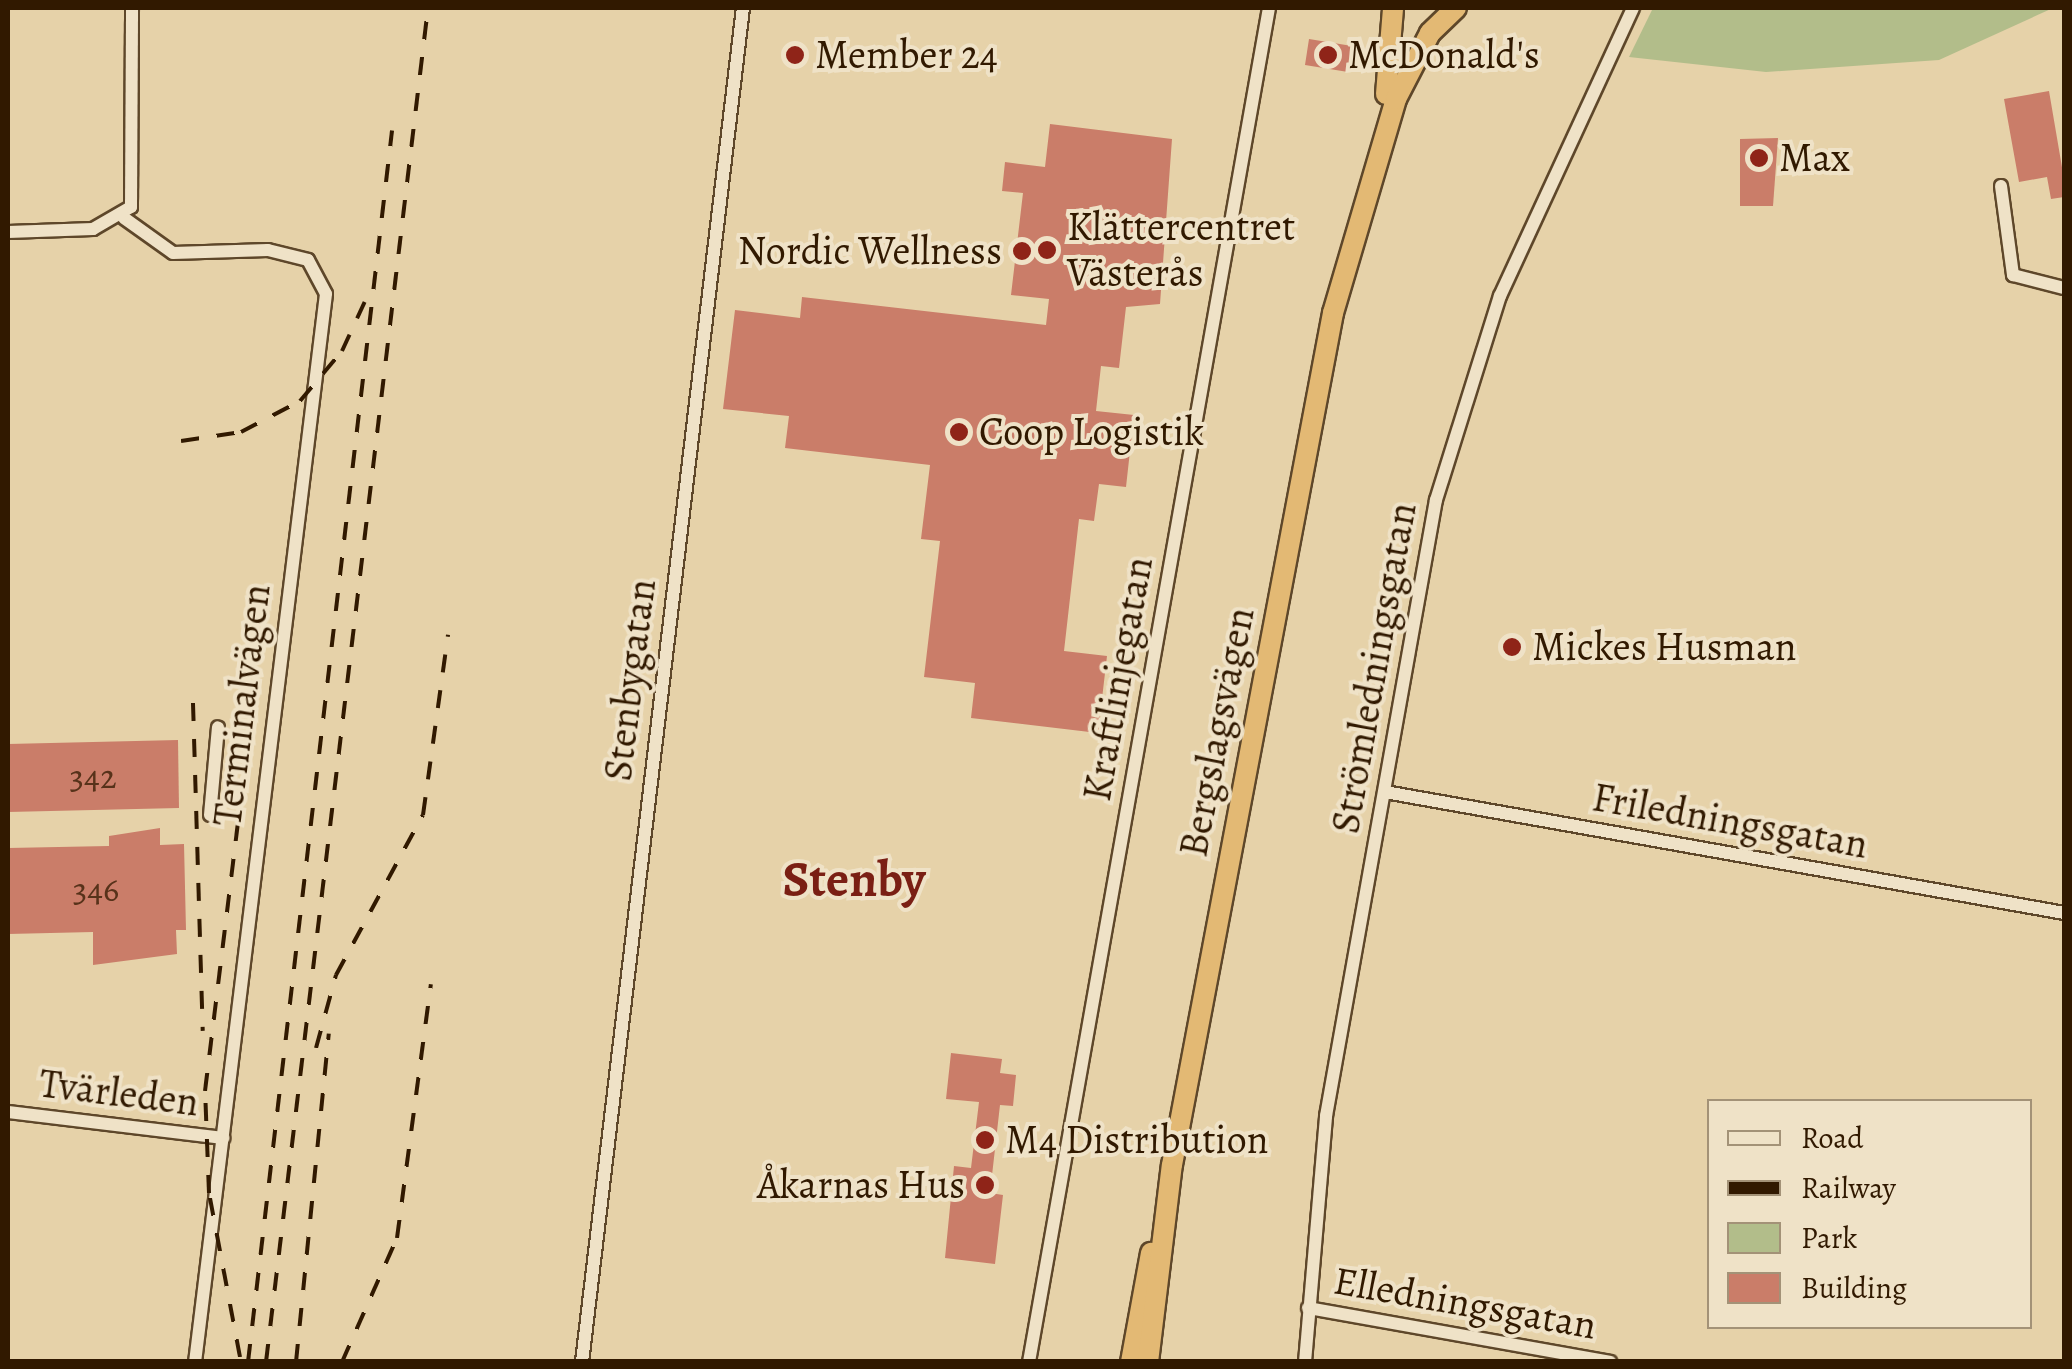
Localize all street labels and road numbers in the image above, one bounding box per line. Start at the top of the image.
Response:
street label: Strömledningsgatan [1321,499,1427,837]
street label: Kraftlinjegatan [1073,553,1163,805]
street label: Stenbygatan [594,576,666,784]
street label: Terminalvägen [203,581,281,829]
street label: Bergslagsvägen [1169,603,1265,861]
street label: Friledningsgatan [1589,773,1871,869]
street label: Tvärleden [37,1059,201,1127]
street label: Elledningsgatan [1330,1256,1600,1350]

